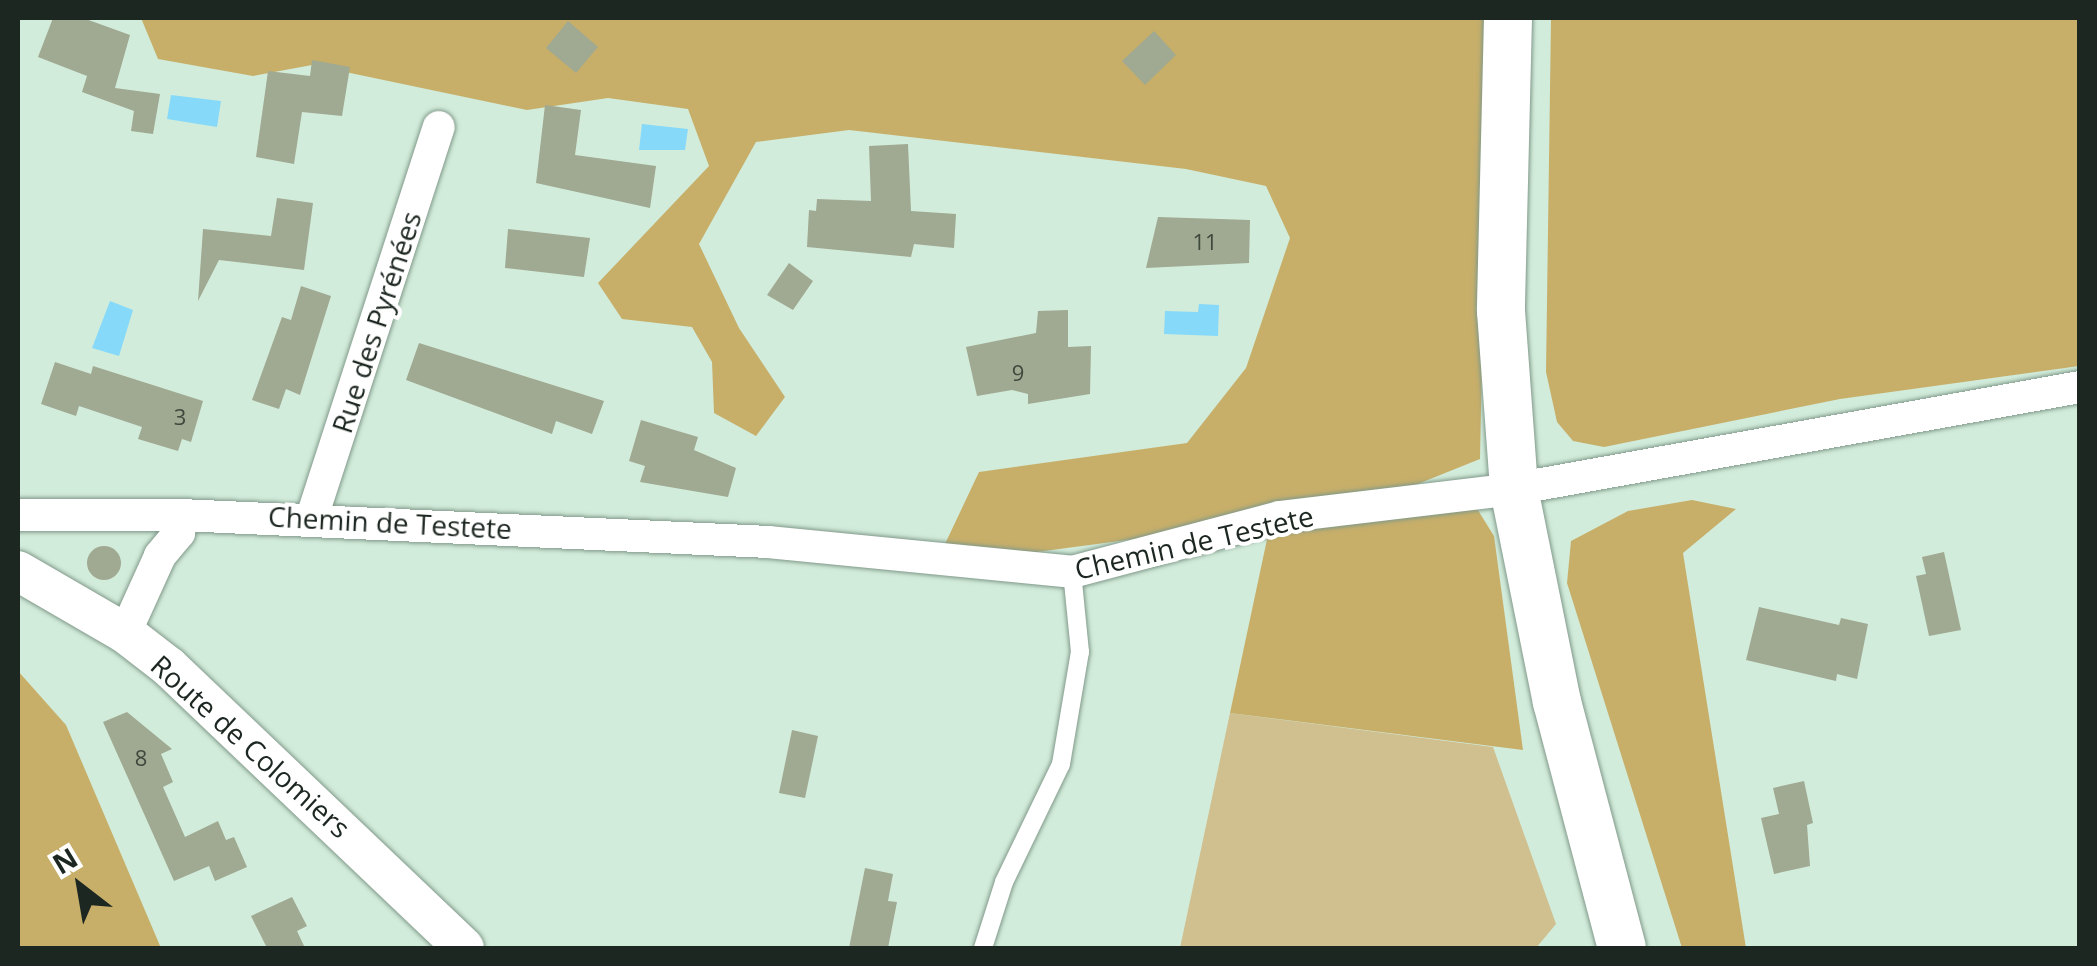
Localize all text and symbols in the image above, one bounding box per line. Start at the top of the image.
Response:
street label: Rue des Pyrénées [324,207,428,437]
house number: 11 [1192,229,1218,255]
house number: 9 [1012,360,1024,386]
house number: 3 [174,404,186,430]
street label: Chemin de Testete [1071,498,1317,586]
street label: Chemin de Testete [267,499,513,545]
street label: Route de Colomiers [145,648,357,844]
house number: 8 [135,745,147,771]
north arrow [30,836,130,936]
text: N [45,838,84,882]

